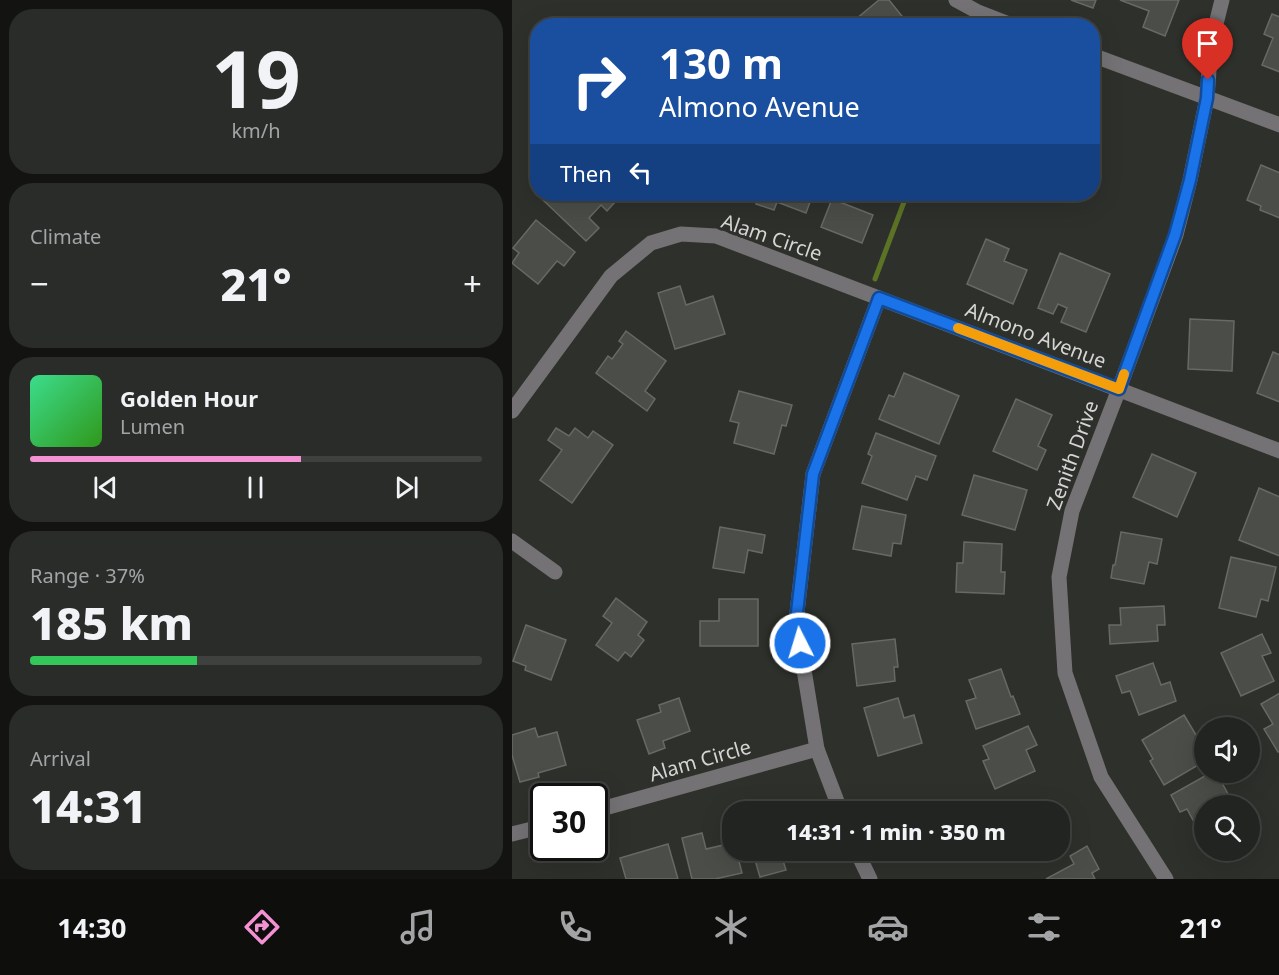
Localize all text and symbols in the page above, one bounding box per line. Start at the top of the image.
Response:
pin [1182,18,1233,80]
text: 19 [211,25,301,131]
icon: arrive [1191,27,1224,60]
text: 130 m [659,34,783,91]
icon: right [560,42,638,120]
text: Almono Avenue [659,88,860,125]
text: km/h [231,117,281,144]
icon: left [624,156,657,189]
text: Then [560,158,612,188]
street label: Alam Circle [718,207,826,267]
text: Climate [30,223,101,250]
text: 21° [220,253,292,314]
text: − [30,261,49,306]
text: + [463,261,482,306]
street label: Almono Avenue [962,296,1110,374]
text: Golden Hour [120,383,258,413]
street label: Zenith Drive [1040,397,1104,513]
text: Lumen [120,413,185,440]
icon: previous [89,471,122,504]
icon: pause [239,471,272,504]
icon: next [390,471,423,504]
text: Range · 37% [30,562,145,589]
text: 185 km [30,592,193,653]
position arrow [768,611,832,675]
map controls [1194,717,1260,861]
button: sound [1194,717,1260,783]
street label: Alam Circle [646,733,754,787]
text: Arrival [30,745,91,772]
text: 14:31 [30,775,147,836]
speed limit sign: 30 [530,783,608,861]
button: search [1194,795,1260,861]
text: 14:31 · 1 min · 350 m [786,816,1006,846]
icon: directions [241,906,283,948]
icon: music [397,906,439,948]
icon: phone [554,906,596,948]
icon: climate [710,906,752,948]
icon: car [867,906,909,948]
icon: filters [1023,906,1065,948]
text: 14:30 [57,909,127,946]
text: 21° [1179,909,1222,946]

